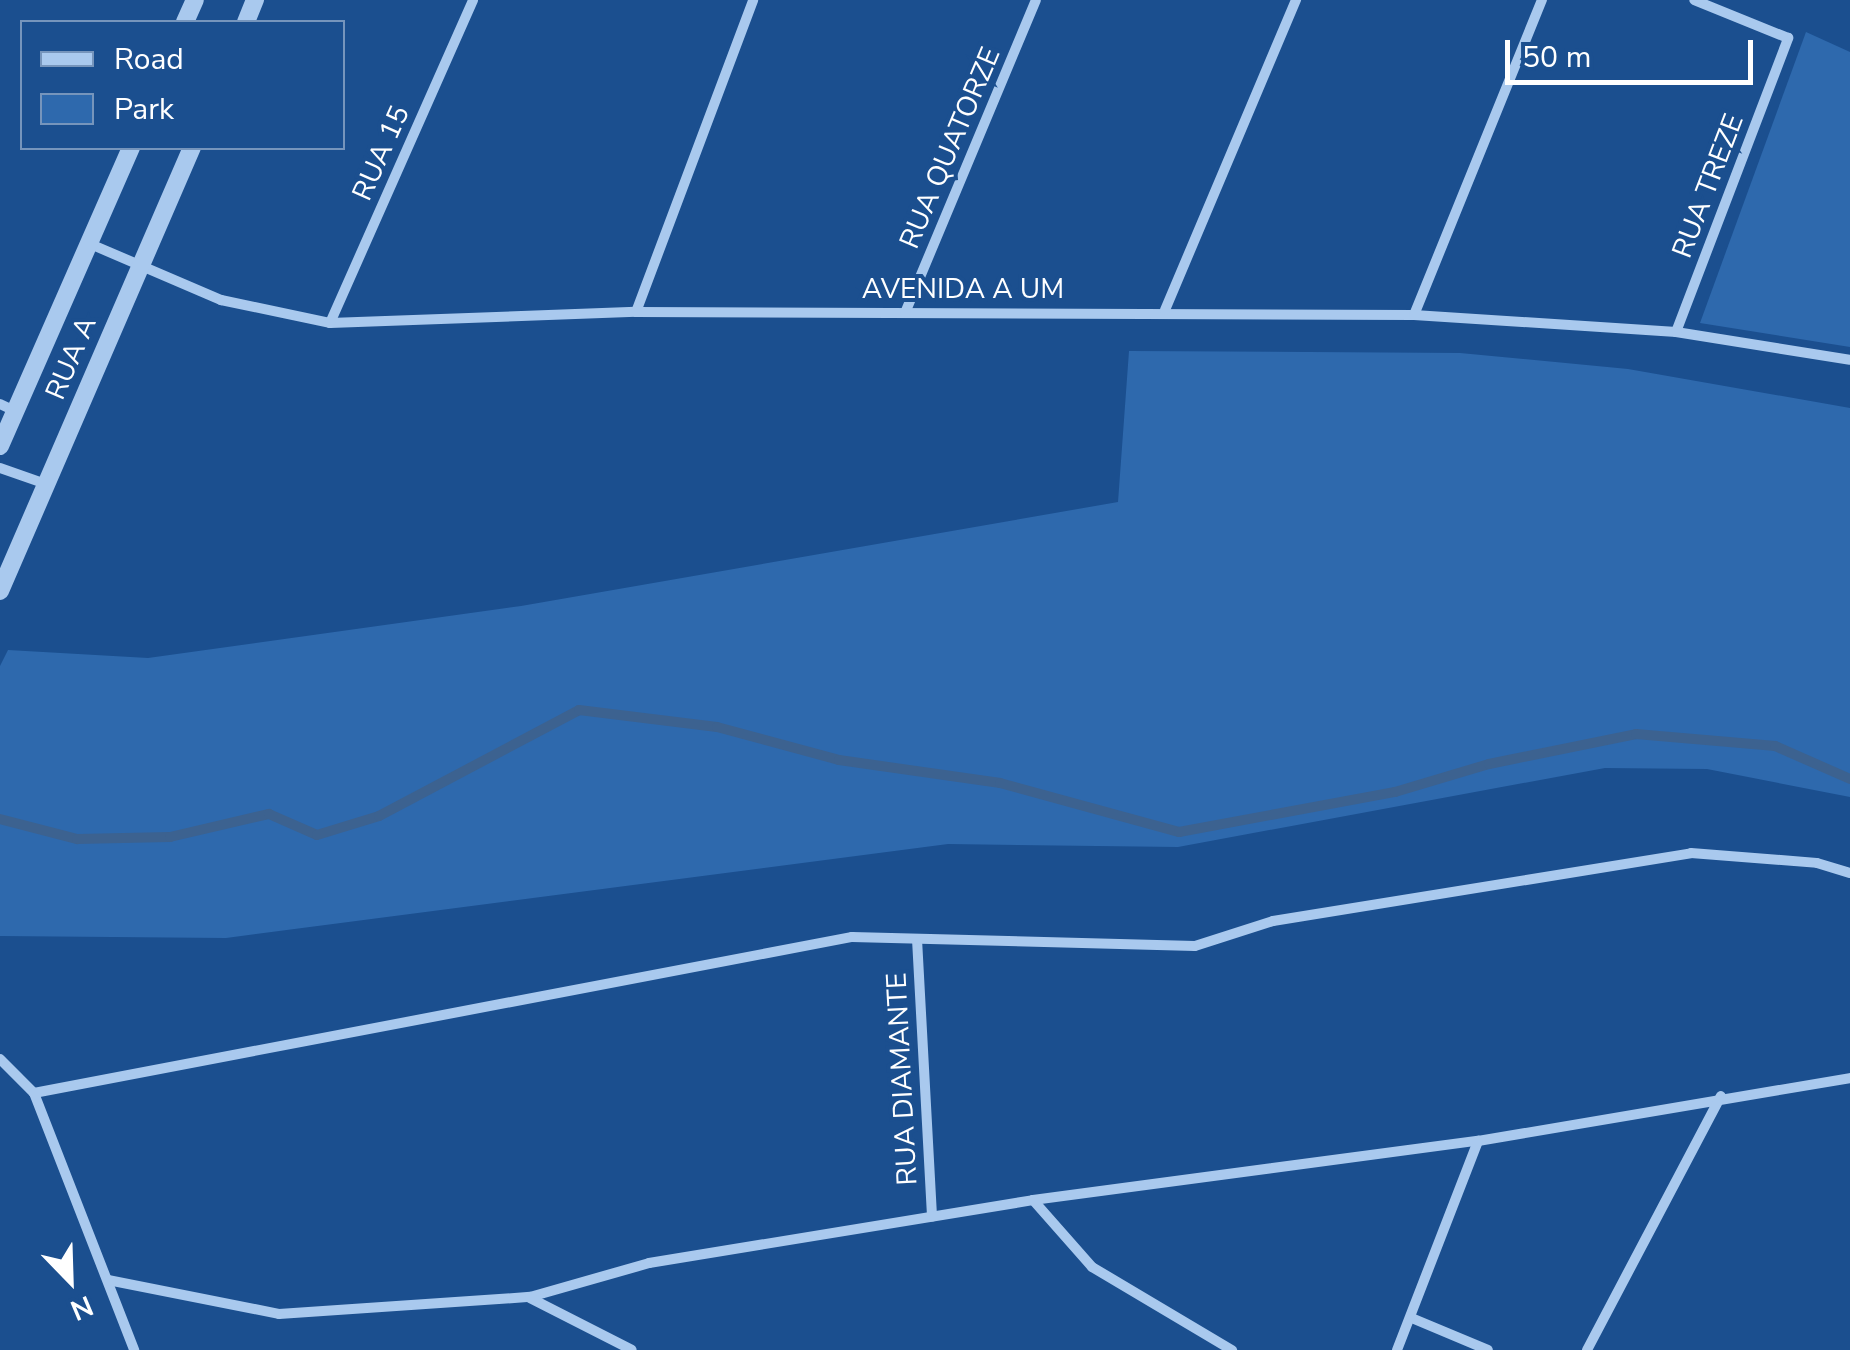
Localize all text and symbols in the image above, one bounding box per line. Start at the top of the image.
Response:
legend [20,20,345,150]
scale bar [1510,20,1758,82]
text: 50 m [1522,37,1591,78]
text: Road [114,39,184,80]
street label: RUA QUATORZE [892,42,1008,254]
text: Park [114,89,174,130]
street label: RUA 15 [345,100,417,206]
street label: RUA TREZE [1665,109,1751,263]
street label: AVENIDA A UM [862,272,1064,306]
street label: RUA A [39,311,103,405]
street label: RUA DIAMANTE [880,972,924,1186]
north arrow [20,1230,120,1330]
text: N [65,1286,99,1329]

